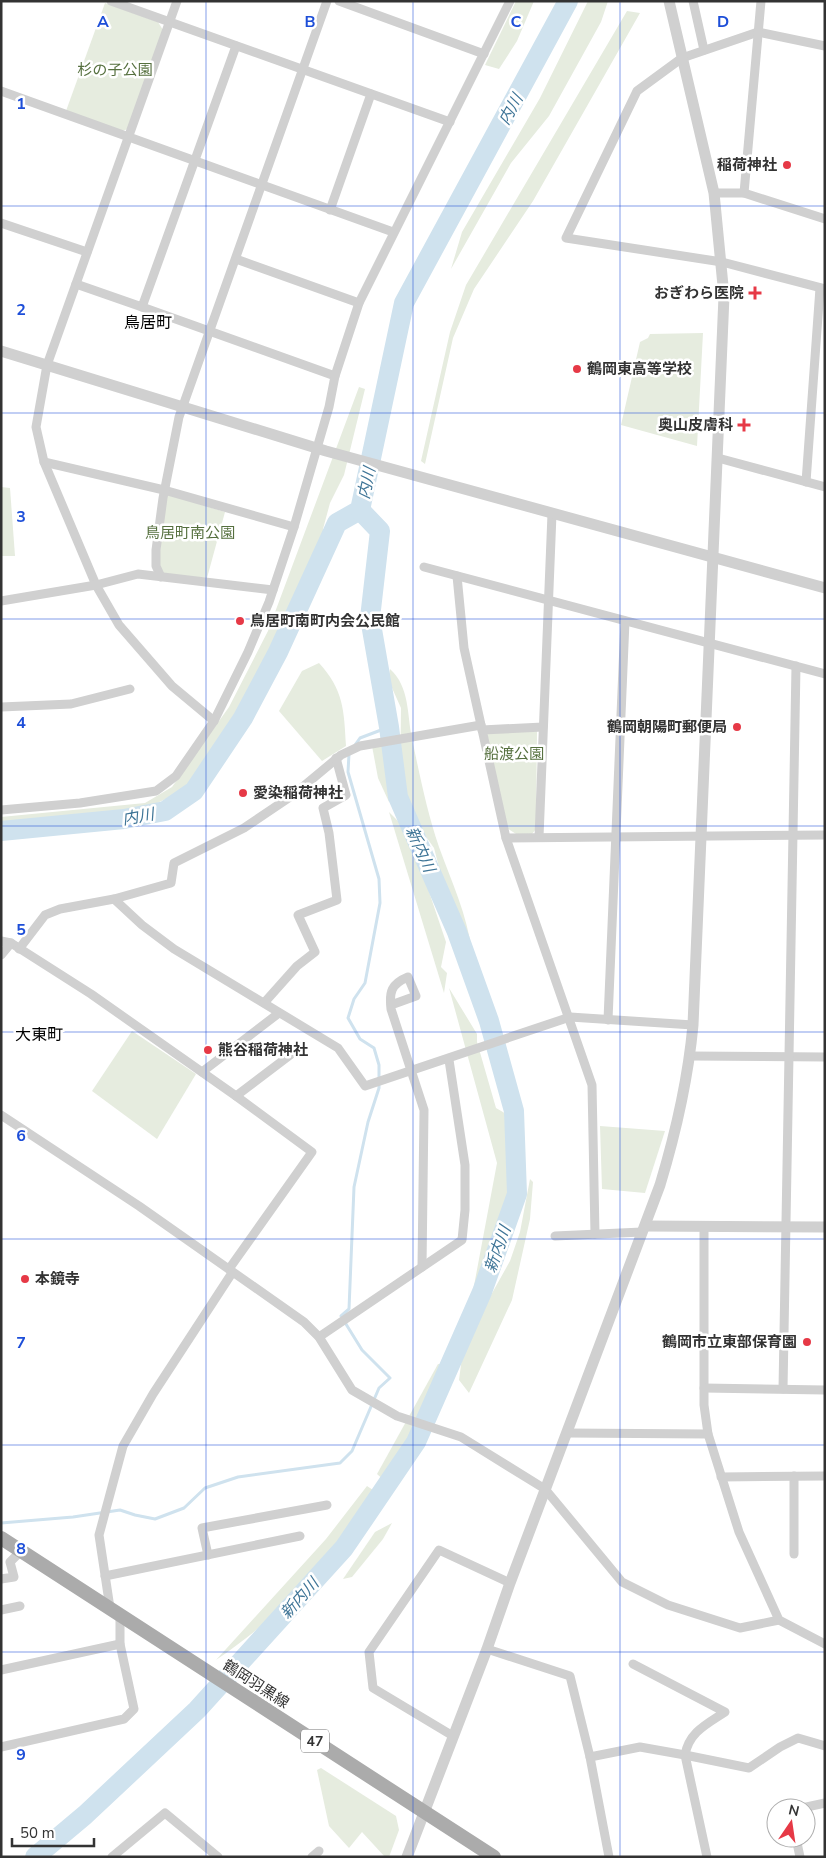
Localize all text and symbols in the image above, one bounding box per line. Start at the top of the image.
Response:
text: A [97,11,109,33]
text: B [304,11,316,33]
text: C [511,11,522,33]
text: D [717,11,729,33]
park label: 杉の子公園 [77,60,153,80]
water label: 内川 [493,88,529,129]
text: 1 [16,93,26,115]
place label: 稲荷神社 [717,155,777,175]
marker: 稲荷神社 [781,159,793,171]
place label: おぎわら医院 [654,283,744,303]
marker: おぎわら医院 [748,286,762,300]
text: 2 [16,299,26,321]
district label: 鳥居町 [124,312,172,334]
place label: 鶴岡東高等学校 [587,359,692,379]
marker: 鶴岡東高等学校 [571,363,583,375]
place label: 奥山皮膚科 [658,415,733,435]
marker: 奥山皮膚科 [737,418,751,432]
water label: 内川 [353,463,381,501]
text: 3 [16,506,26,528]
park label: 鳥居町南公園 [145,523,235,543]
place label: 鳥居町南町内会公民館 [250,611,400,631]
marker: 鳥居町南町内会公民館 [234,615,246,627]
text: 4 [16,712,26,734]
place label: 鶴岡朝陽町郵便局 [607,717,727,737]
marker: 鶴岡朝陽町郵便局 [731,721,743,733]
park label: 船渡公園 [484,744,544,764]
place label: 愛染稲荷神社 [253,783,343,803]
marker: 愛染稲荷神社 [237,787,249,799]
water label: 内川 [120,803,158,831]
water label: 新内川 [400,823,441,878]
text: 5 [16,919,26,941]
district label: 大東町 [15,1024,63,1046]
place label: 熊谷稲荷神社 [218,1040,308,1060]
marker: 熊谷稲荷神社 [202,1044,214,1056]
text: 6 [16,1125,26,1147]
water label: 新内川 [479,1221,517,1276]
place label: 本鏡寺 [35,1269,80,1289]
marker: 本鏡寺 [19,1273,31,1285]
text: 7 [16,1332,26,1354]
place label: 鶴岡市立東部保育園 [662,1332,797,1352]
marker: 鶴岡市立東部保育園 [801,1336,813,1348]
text: 8 [16,1538,26,1560]
water label: 新内川 [276,1572,325,1624]
street label: 鶴岡羽黒線 [219,1655,293,1713]
road number: 47 [301,1730,329,1752]
text: 9 [16,1744,26,1766]
north arrow [766,1798,816,1848]
text: N [787,1800,801,1821]
scale bar [12,1816,95,1848]
text: 50 m [20,1823,55,1843]

